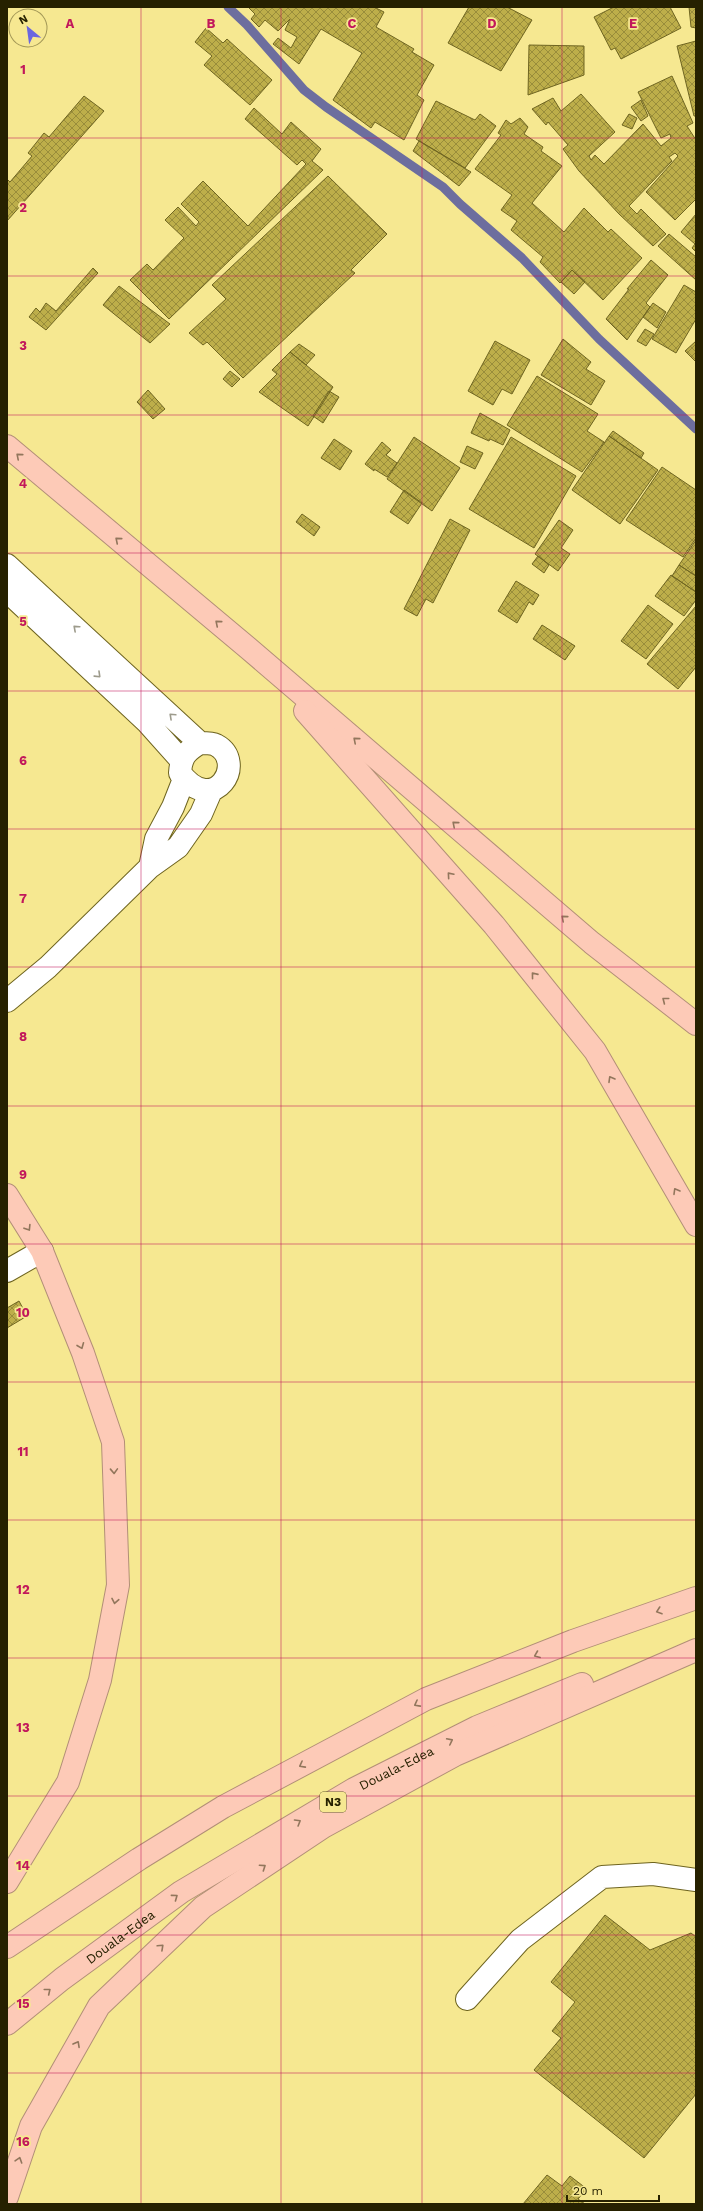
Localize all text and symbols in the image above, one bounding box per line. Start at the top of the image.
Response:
north arrow [8,8,48,48]
text: N [17,12,30,27]
text: A [66,16,75,31]
text: B [207,16,216,31]
text: C [348,16,357,31]
text: D [487,16,497,31]
text: E [629,16,637,31]
text: 1 [20,62,26,77]
text: 2 [19,200,27,215]
text: 3 [19,338,27,353]
one-way arrow [16,454,23,461]
text: 4 [19,476,28,491]
one-way arrow [115,537,123,544]
text: 5 [19,614,27,629]
one-way arrow [215,620,223,627]
one-way arrow [73,625,81,633]
one-way arrow [93,670,101,677]
one-way arrow [169,713,177,721]
one-way arrow [353,737,361,744]
text: 6 [19,753,27,768]
one-way arrow [452,822,459,829]
one-way arrow [448,873,455,880]
text: 7 [19,891,27,906]
one-way arrow [561,916,569,923]
one-way arrow [531,972,538,979]
one-way arrow [663,997,670,1004]
text: 8 [19,1029,27,1044]
one-way arrow [609,1076,616,1083]
text: 9 [19,1167,27,1182]
one-way arrow [674,1188,681,1196]
one-way arrow [23,1224,31,1231]
text: 10 [16,1305,30,1320]
one-way arrow [76,1342,84,1350]
text: 11 [17,1444,29,1459]
one-way arrow [109,1468,118,1474]
text: 12 [16,1582,30,1597]
one-way arrow [111,1598,119,1604]
one-way arrow [656,1606,663,1614]
one-way arrow [534,1651,541,1659]
one-way arrow [414,1699,421,1707]
text: 13 [16,1720,30,1735]
one-way arrow [445,1738,453,1746]
street label: Douala-Edea [357,1743,437,1793]
one-way arrow [299,1760,306,1767]
road number: N3 [320,1792,346,1812]
one-way arrow [294,1820,301,1827]
text: 14 [16,1858,31,1873]
one-way arrow [259,1864,266,1872]
one-way arrow [171,1894,178,1902]
street label: Douala-Edea [83,1906,158,1967]
one-way arrow [156,1944,164,1952]
one-way arrow [43,1988,51,1995]
text: 15 [16,1996,30,2011]
one-way arrow [72,2041,79,2048]
text: 16 [16,2134,30,2149]
one-way arrow [15,2157,23,2164]
scale bar [567,2177,659,2203]
text: 20 m [573,2184,603,2198]

